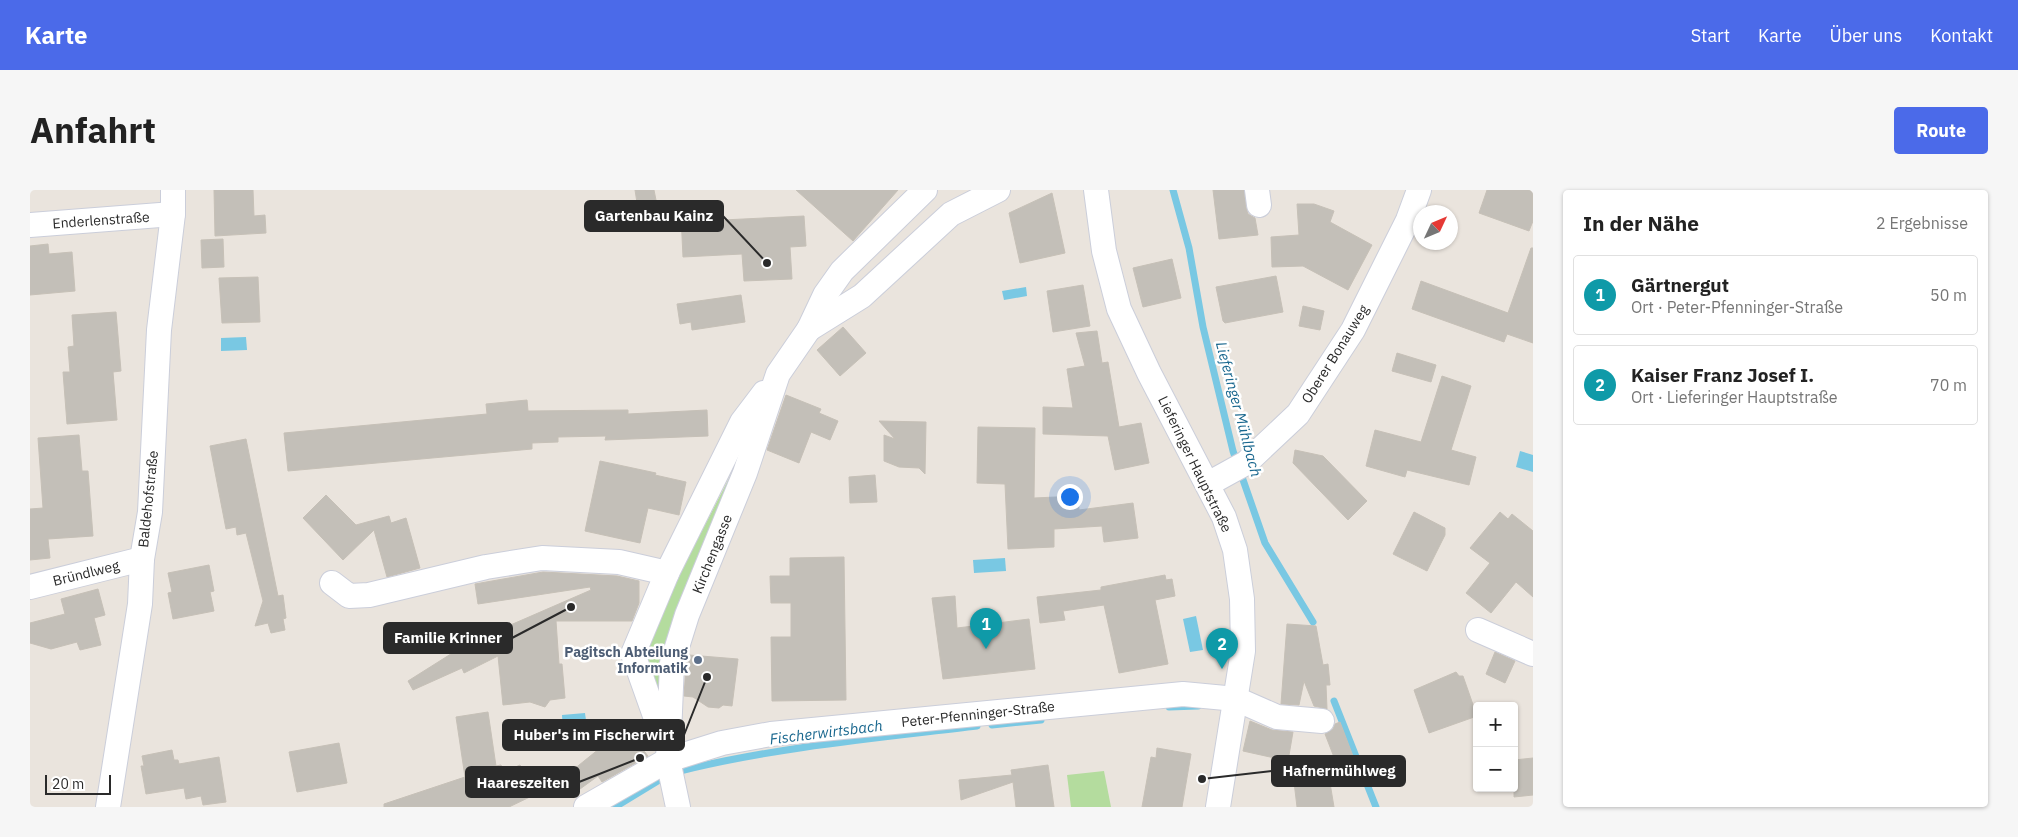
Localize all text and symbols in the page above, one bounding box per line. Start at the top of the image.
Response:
text: Karte [25,19,88,51]
text: Start [1691,24,1730,47]
text: Karte [1758,24,1802,47]
text: Über uns [1830,24,1902,47]
text: Kontakt [1930,24,1993,47]
text: Anfahrt [30,107,156,153]
button: Route [1894,107,1988,154]
callout: Gartenbau Kainz [585,201,723,231]
north arrow [1413,205,1458,250]
text: Gartenbau Kainz [595,206,713,225]
street label: Enderlenstraße [52,208,150,232]
text: In der Nähe [1583,209,1699,237]
text: 2 Ergebnisse [1876,213,1968,233]
text: Gärtnergut [1631,273,1729,297]
text: 1 [1595,285,1605,305]
text: 50 m [1930,285,1967,305]
text: Ort · Peter-Pfenninger-Straße [1631,297,1843,317]
street label: Oberer Bonauweg [1297,301,1373,407]
water label: Lieferinger Mühlbach [1212,339,1266,479]
text: Kaiser Franz Josef I. [1631,363,1814,387]
text: 2 [1595,375,1605,395]
text: 70 m [1930,375,1967,395]
text: Ort · Lieferinger Hauptstraße [1631,387,1838,407]
street label: Lieferinger Hauptstraße [1154,393,1236,535]
street label: Baldehofstraße [134,449,162,548]
your location [1057,484,1083,510]
street label: Kirchengasse [688,511,736,596]
street label: Bründlweg [51,556,122,590]
pin: 1 [970,608,1002,649]
callout: Familie Krinner [384,623,512,653]
text: Familie Krinner [394,628,502,647]
pin: 2 [1206,628,1238,669]
place label: Pagitsch Abteilung Informatik [564,643,689,677]
marker: Pagitsch Abteilung Informatik [692,654,704,666]
street label: Peter-Pfenninger-Straße [900,697,1056,731]
map controls [1473,702,1518,792]
button: + [1473,702,1518,747]
water label: Fischerwirtsbach [768,716,884,748]
callout: Huber's im Fischerwirt [503,720,684,750]
text: Huber's im Fischerwirt [514,725,675,744]
button: − [1473,747,1518,792]
callout: Hafnermühlweg [1272,756,1405,786]
text: Hafnermühlweg [1282,761,1396,780]
callout: Haareszeiten [466,767,579,797]
scale bar [45,772,111,795]
text: Haareszeiten [476,773,570,792]
text: 20 m [52,775,84,793]

